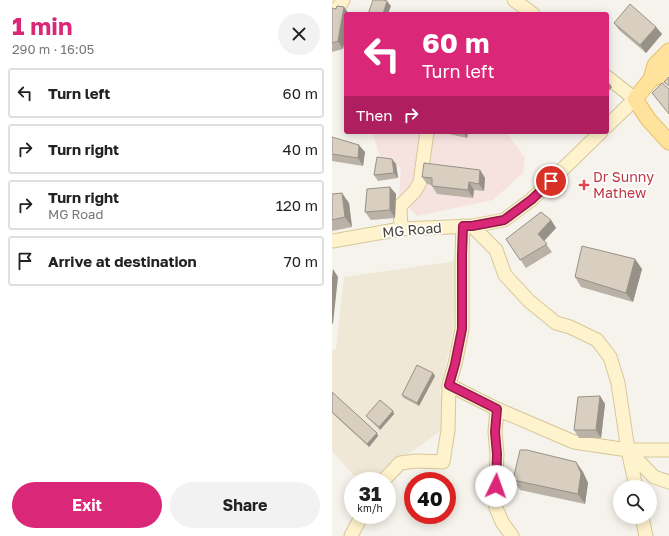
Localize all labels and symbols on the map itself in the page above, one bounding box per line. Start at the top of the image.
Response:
pin [534,164,568,198]
place label: Dr Sunny Mathew [593,168,654,201]
marker: Dr Sunny Mathew [578,179,590,191]
street label: MG Road [381,218,442,241]
position arrow [475,465,517,507]
speed limit sign: 40 [404,472,456,524]

